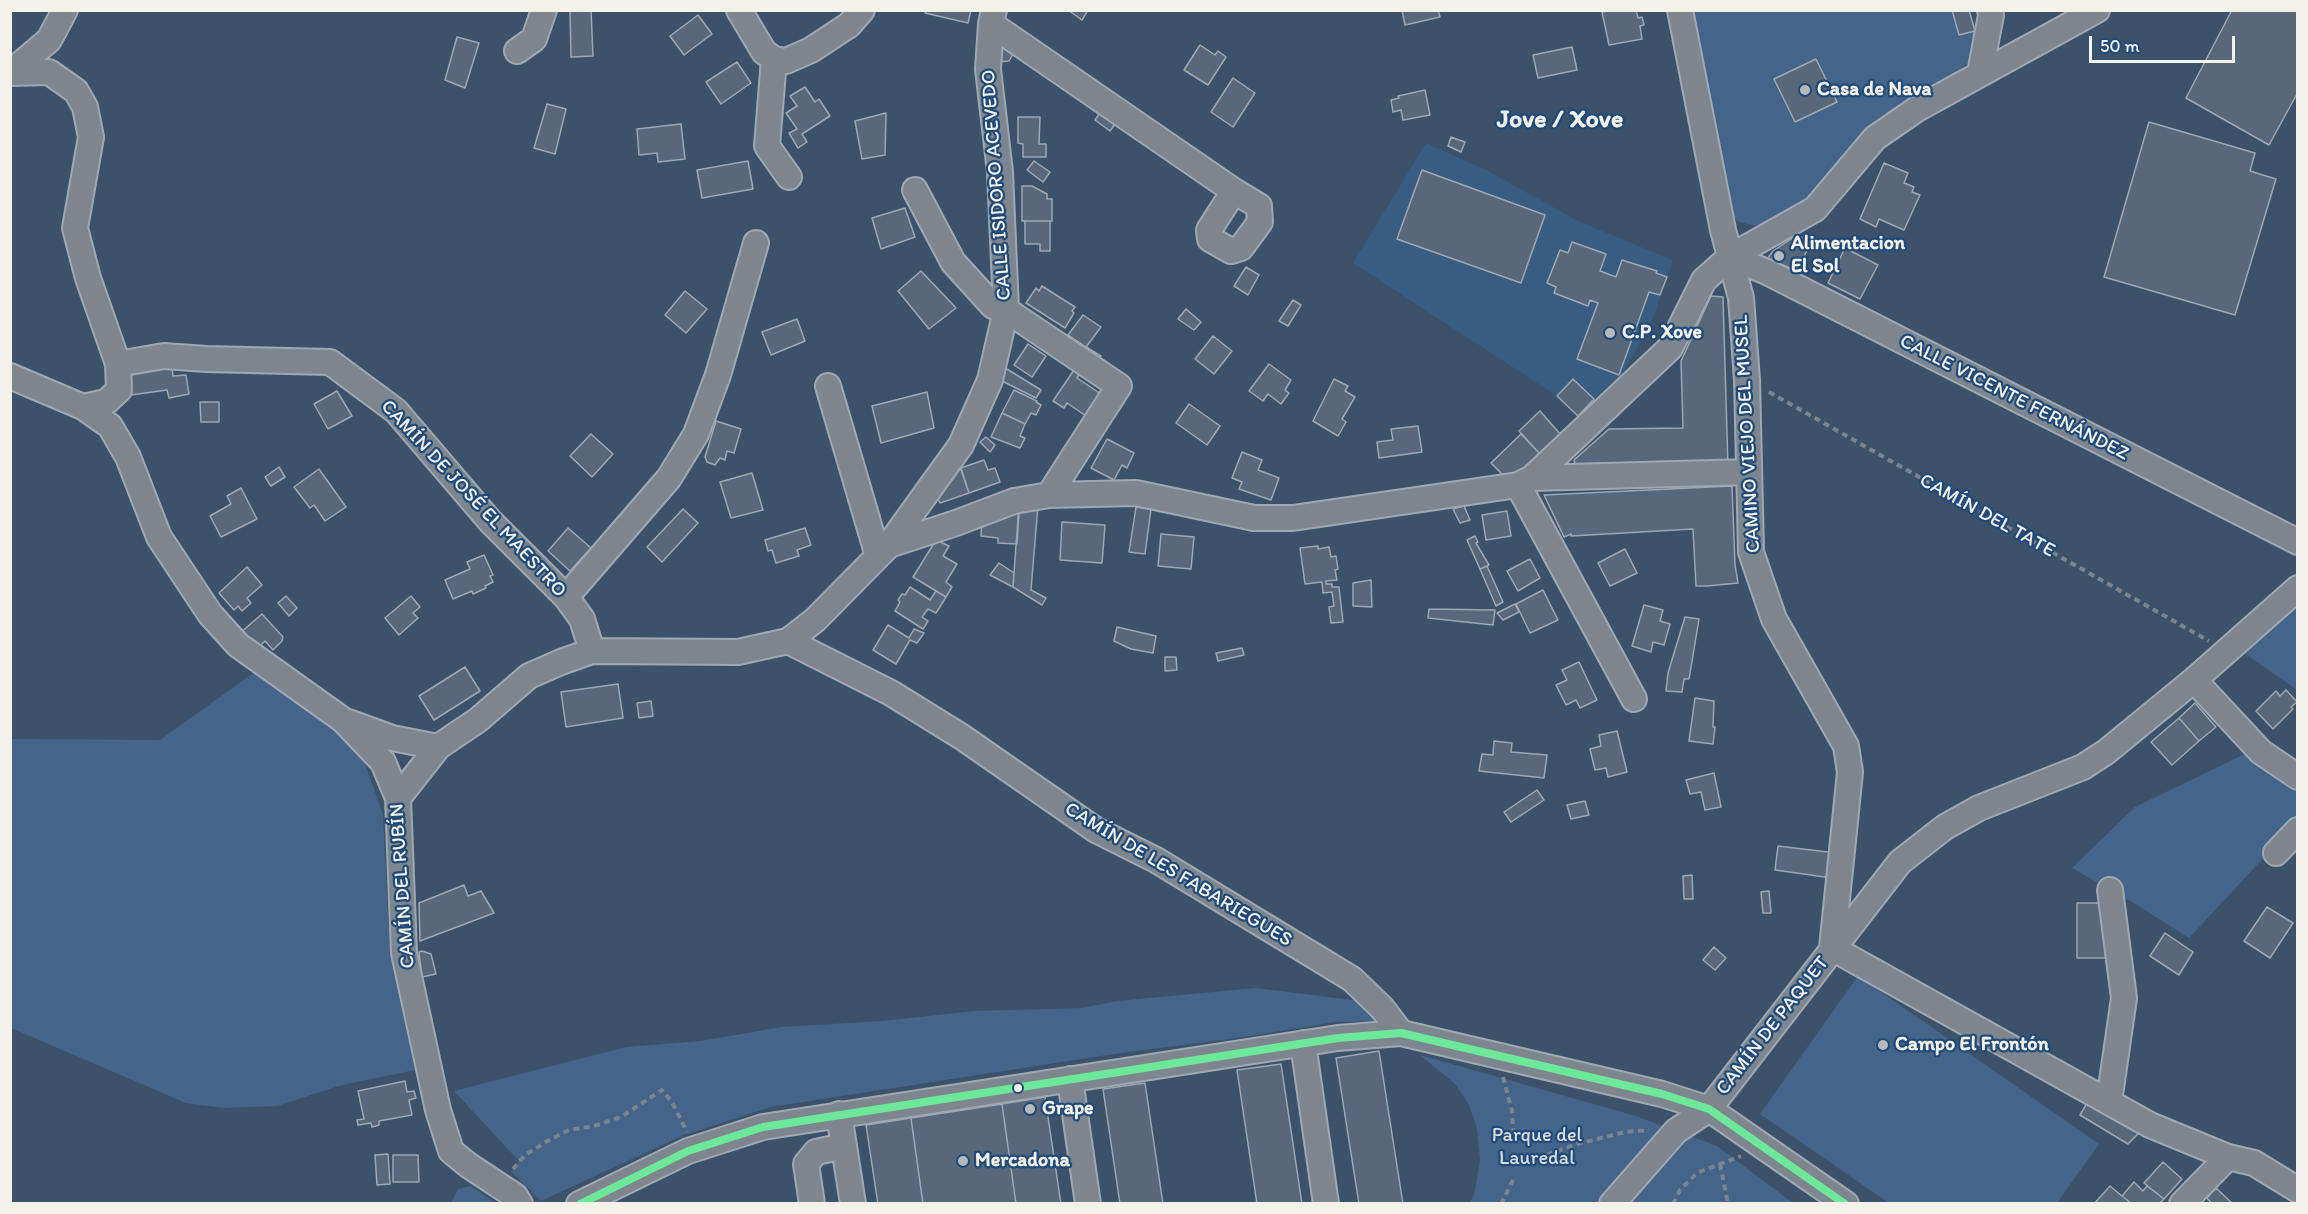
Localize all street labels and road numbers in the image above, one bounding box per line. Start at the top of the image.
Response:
street label: CALLE ISIDORO ACEVEDO [977,69,1017,301]
street label: CAMINO VIEJO DEL MUSEL [1730,314,1766,554]
street label: CALLE VICENTE FERNÁNDEZ [1895,330,2133,466]
street label: CAMÍN DE JOSÉ EL MAESTRO [375,395,571,603]
street label: CAMÍN DEL TATE [1915,469,2059,563]
street label: CAMÍN DE LES FABARIEGUES [1060,798,1296,952]
street label: CAMÍN DEL RUBÍN [385,803,421,969]
street label: CAMÍN DE PAQUET [1711,952,1835,1100]

